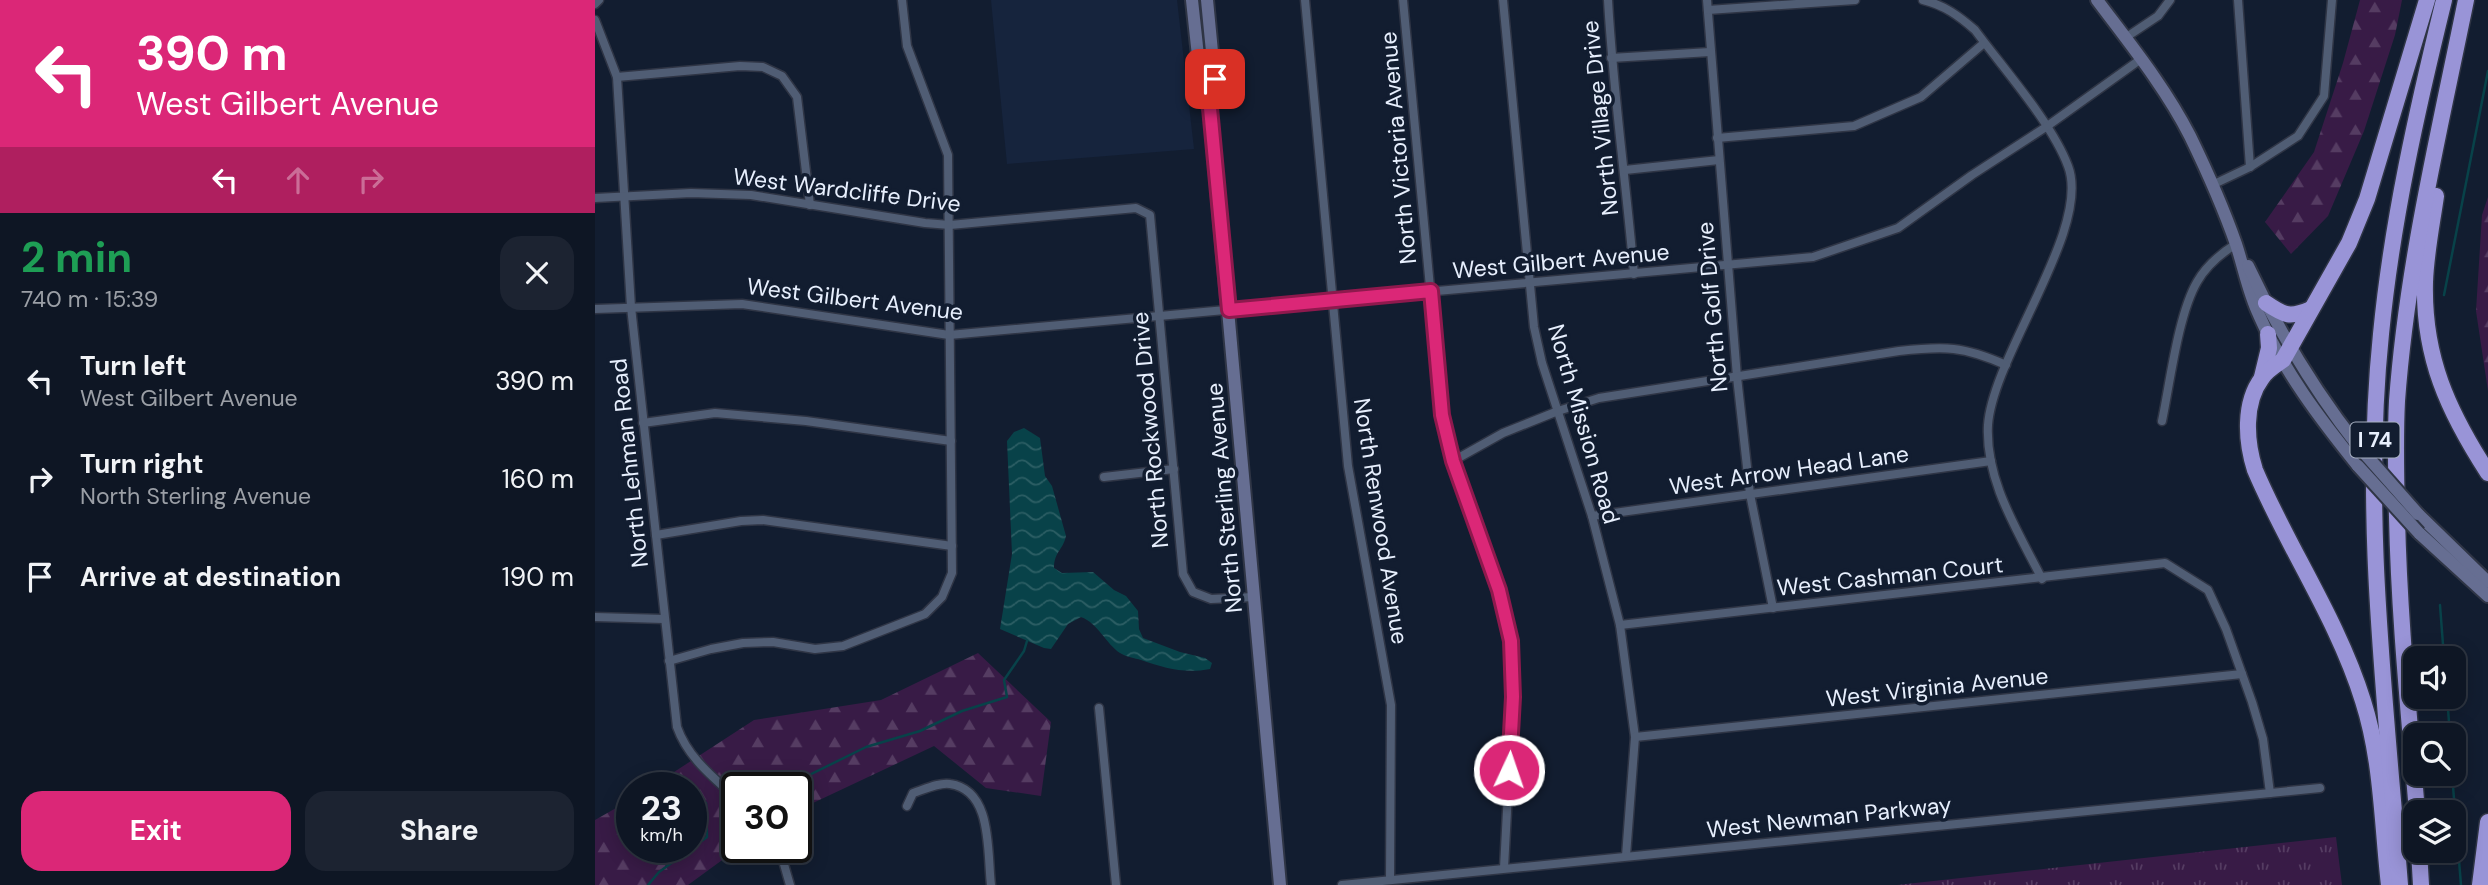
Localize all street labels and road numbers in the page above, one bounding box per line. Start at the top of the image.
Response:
street label: North Village Drive [1575,19,1625,217]
street label: North Victoria Avenue [1373,30,1423,266]
street label: West Wardcliffe Drive [731,161,963,219]
street label: North Golf Drive [1690,221,1734,393]
street label: West Gilbert Avenue [1451,237,1671,285]
street label: West Gilbert Avenue [745,271,965,327]
street label: North Rockwood Drive [1125,311,1175,549]
street label: North Mission Road [1541,321,1627,527]
street label: North Lehman Road [603,357,655,569]
street label: North Sterling Avenue [1199,382,1249,614]
street label: North Renwood Avenue [1347,396,1415,646]
road number: I 74 [2351,422,2399,458]
street label: West Arrow Head Lane [1667,438,1911,502]
street label: West Cashman Court [1775,549,2005,603]
street label: West Virginia Avenue [1824,660,2050,714]
street label: West Newman Parkway [1705,789,1953,845]

